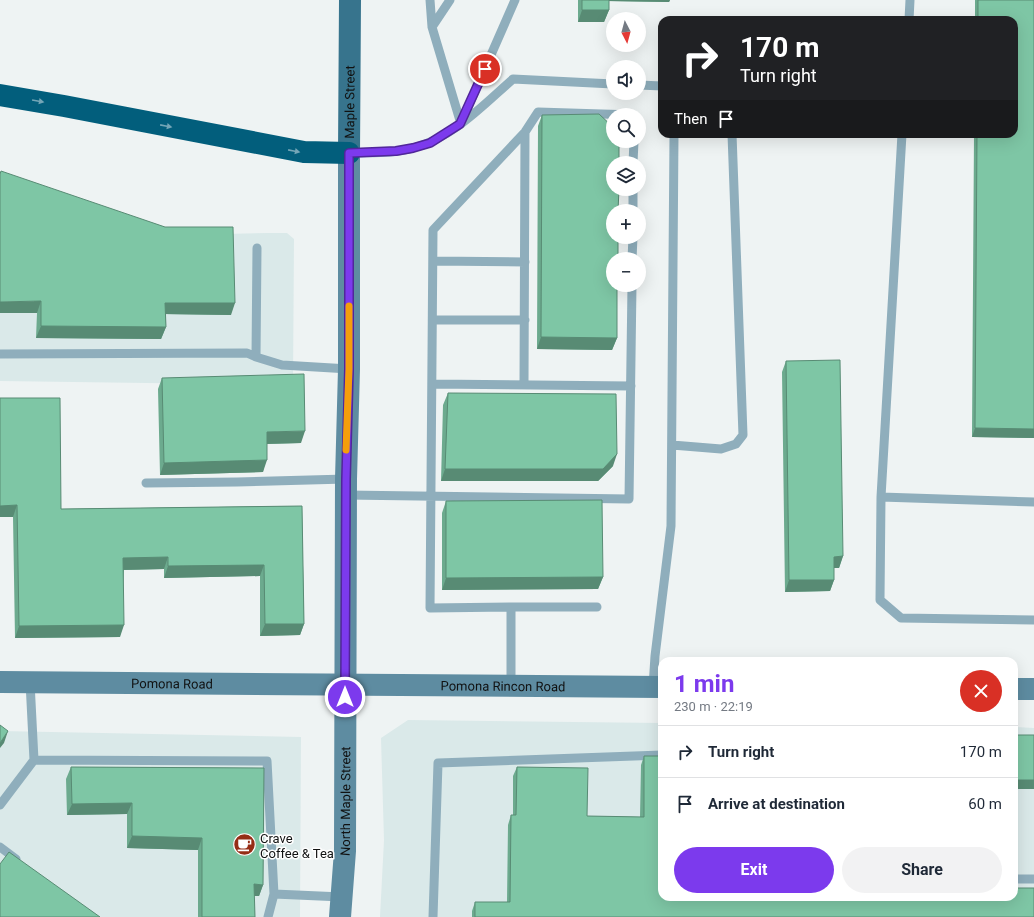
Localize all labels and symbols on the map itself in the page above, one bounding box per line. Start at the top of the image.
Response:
north arrow [606,12,646,52]
pin [468,52,502,86]
street label: Maple Street [342,65,357,139]
one-way arrow [32,99,45,105]
one-way arrow [160,123,172,129]
one-way arrow [288,148,300,154]
street label: Pomona Road [131,675,213,691]
position arrow [324,676,366,718]
street label: Pomona Rincon Road [441,678,565,694]
street label: North Maple Street [337,746,353,857]
place label: Crave Coffee & Tea [260,831,334,861]
cafe icon: Crave Coffee & Tea [231,832,257,858]

